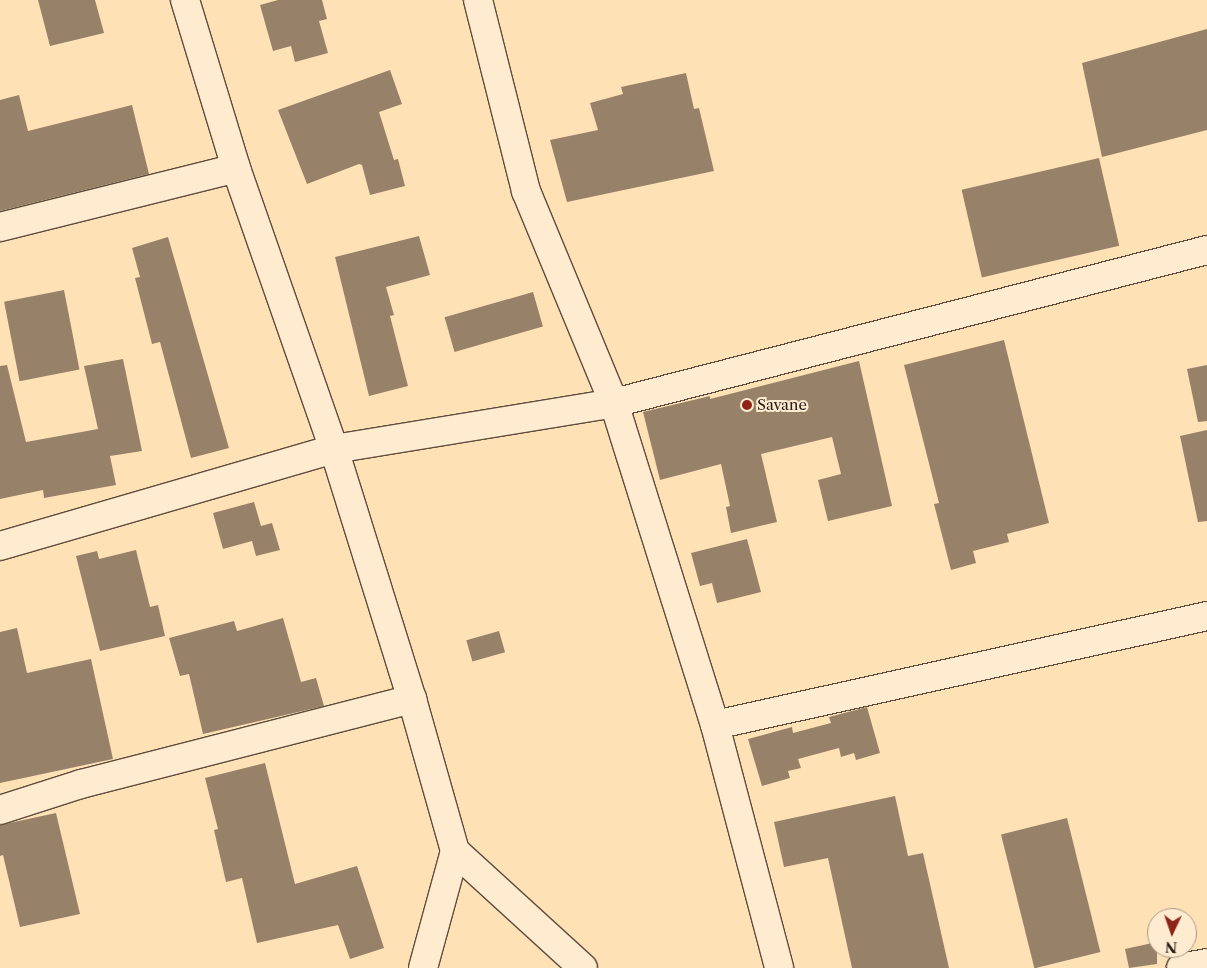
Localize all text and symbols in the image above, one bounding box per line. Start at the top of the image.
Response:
place label: Savane [757,396,807,414]
marker: Savane [741,399,753,411]
north arrow [1147,908,1197,958]
text: N [1165,938,1178,956]

